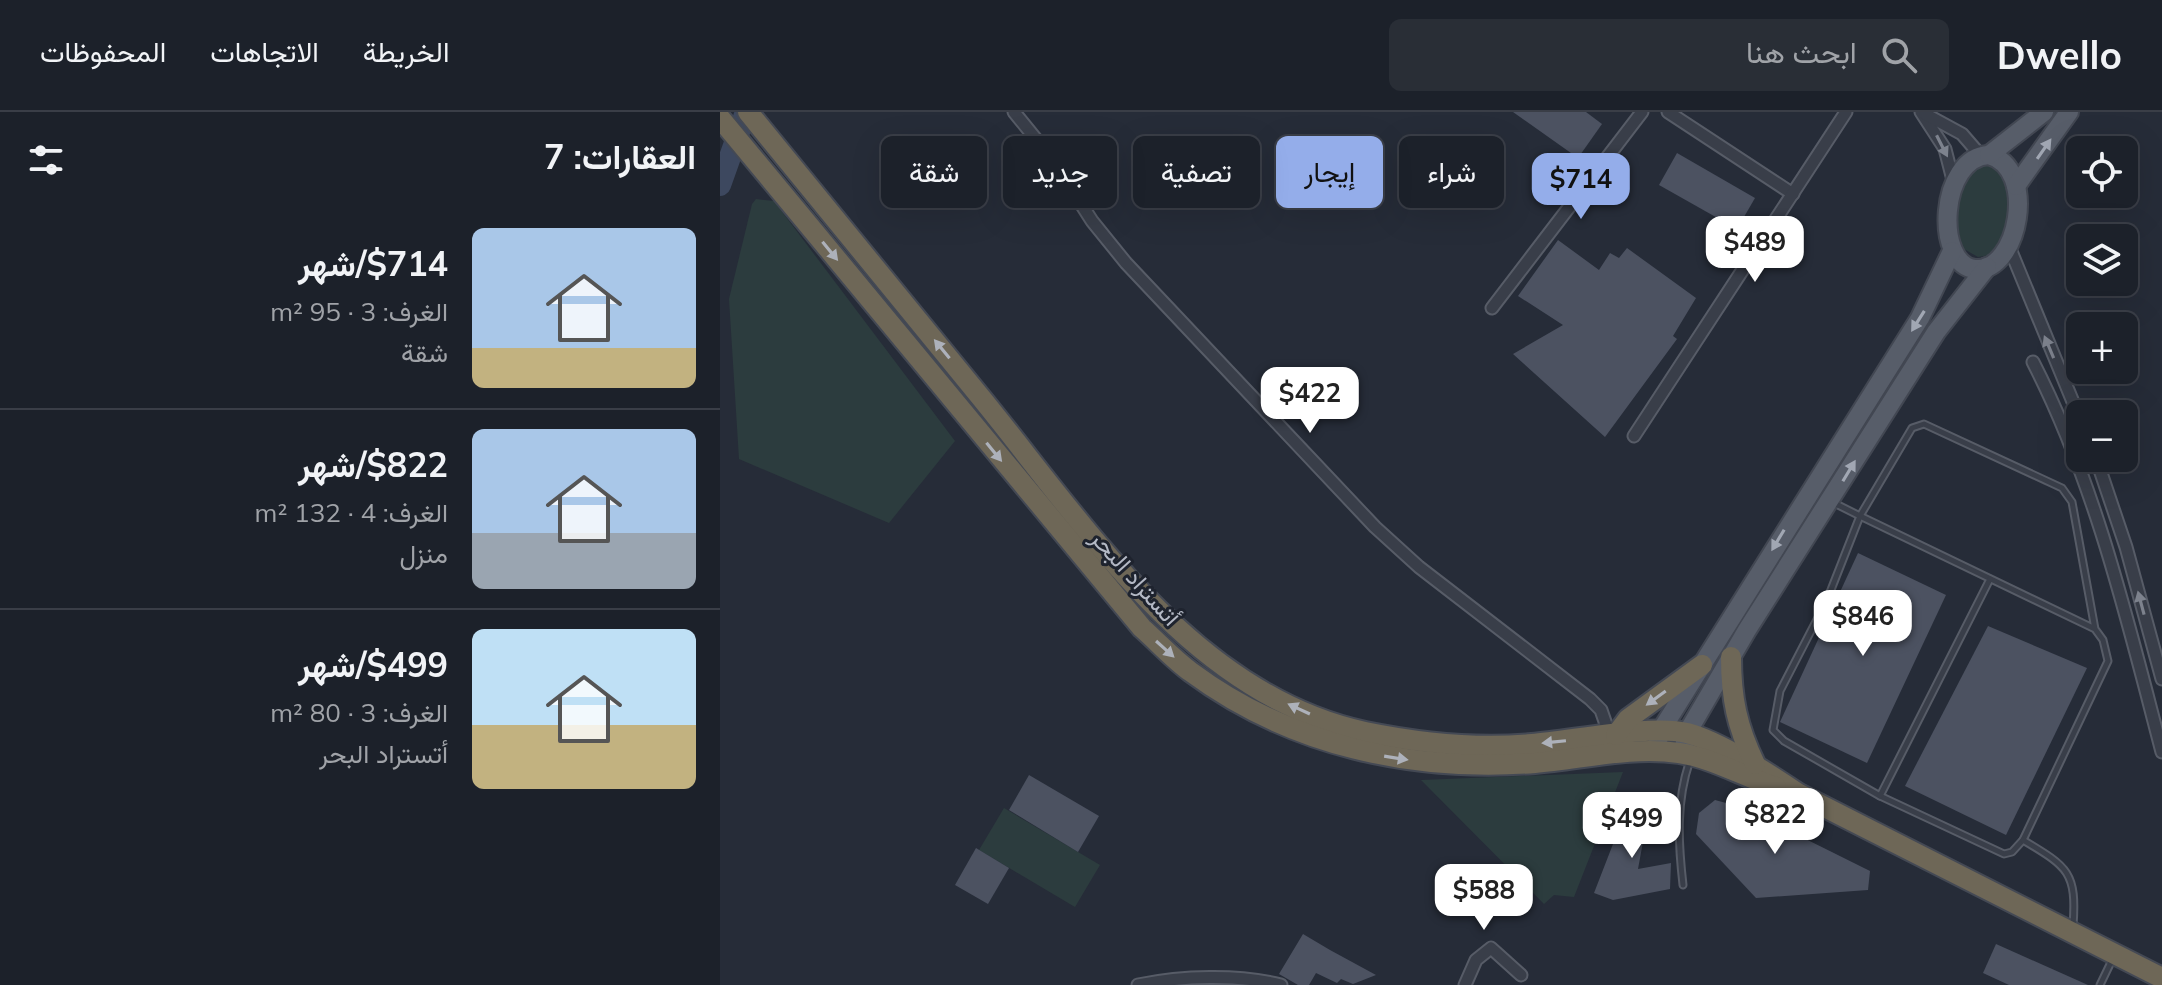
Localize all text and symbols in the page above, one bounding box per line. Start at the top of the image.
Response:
search box [1389,19,1949,91]
text: Dwello [1997,31,2122,79]
text: ابحث هنا [1746,33,1857,71]
icon: search [1877,33,1921,77]
text: المحفوظات [40,34,166,69]
text: الاتجاهات [210,34,319,69]
text: الخريطة [363,34,449,69]
text: العقارات: 7 [544,135,696,178]
one-way arrow [1936,135,1949,158]
chip: شقة [881,136,987,208]
chip: جديد [1003,136,1117,208]
chip: تصفية [1133,136,1260,208]
chip: إيجار [1276,136,1383,208]
chip: شراء [1399,136,1504,208]
map controls [2066,136,2138,472]
button: locate [2066,136,2138,208]
icon: filters [24,138,68,182]
one-way arrow [2036,139,2051,160]
pin: $714 [1534,153,1628,221]
text: $714 [1550,162,1612,195]
pin: $489 [1708,216,1802,284]
button: layers [2066,224,2138,296]
text: $489 [1724,225,1786,258]
one-way arrow [821,241,838,261]
text: $714/شهر [298,242,448,285]
icon: home [536,260,632,356]
text: الغرف: 3 · 95 m² [270,295,448,328]
one-way arrow [1911,310,1925,332]
button: + [2066,312,2138,384]
one-way arrow [2043,335,2056,359]
text: شقة [401,336,448,369]
one-way arrow [934,340,951,360]
pin: $422 [1263,367,1357,435]
text: $422 [1279,376,1341,409]
button: − [2066,400,2138,472]
one-way arrow [986,442,1002,462]
text: $822/شهر [298,443,448,486]
one-way arrow [1842,460,1856,482]
icon: home [536,461,632,557]
text: الغرف: 4 · 132 m² [255,496,448,529]
street label: أتستراد البحر [1083,522,1187,633]
one-way arrow [1772,529,1786,551]
text: منزل [399,537,448,570]
pin: $846 [1816,590,1910,658]
one-way arrow [2135,591,2147,616]
text: $846 [1832,599,1894,632]
one-way arrow [1155,639,1174,657]
text: $499/شهر [298,643,448,686]
icon: home [536,661,632,757]
one-way arrow [1646,689,1667,705]
text: الغرف: 3 · 80 m² [270,696,448,729]
one-way arrow [1288,702,1311,716]
one-way arrow [1541,735,1566,748]
text: أتستراد البحر [319,737,448,770]
one-way arrow [1384,752,1409,765]
pin: $822 [1728,788,1822,856]
pin: $499 [1585,792,1679,860]
text: $822 [1744,797,1806,830]
text: $499 [1601,801,1663,834]
pin: $588 [1437,864,1531,932]
text: $588 [1453,873,1515,906]

